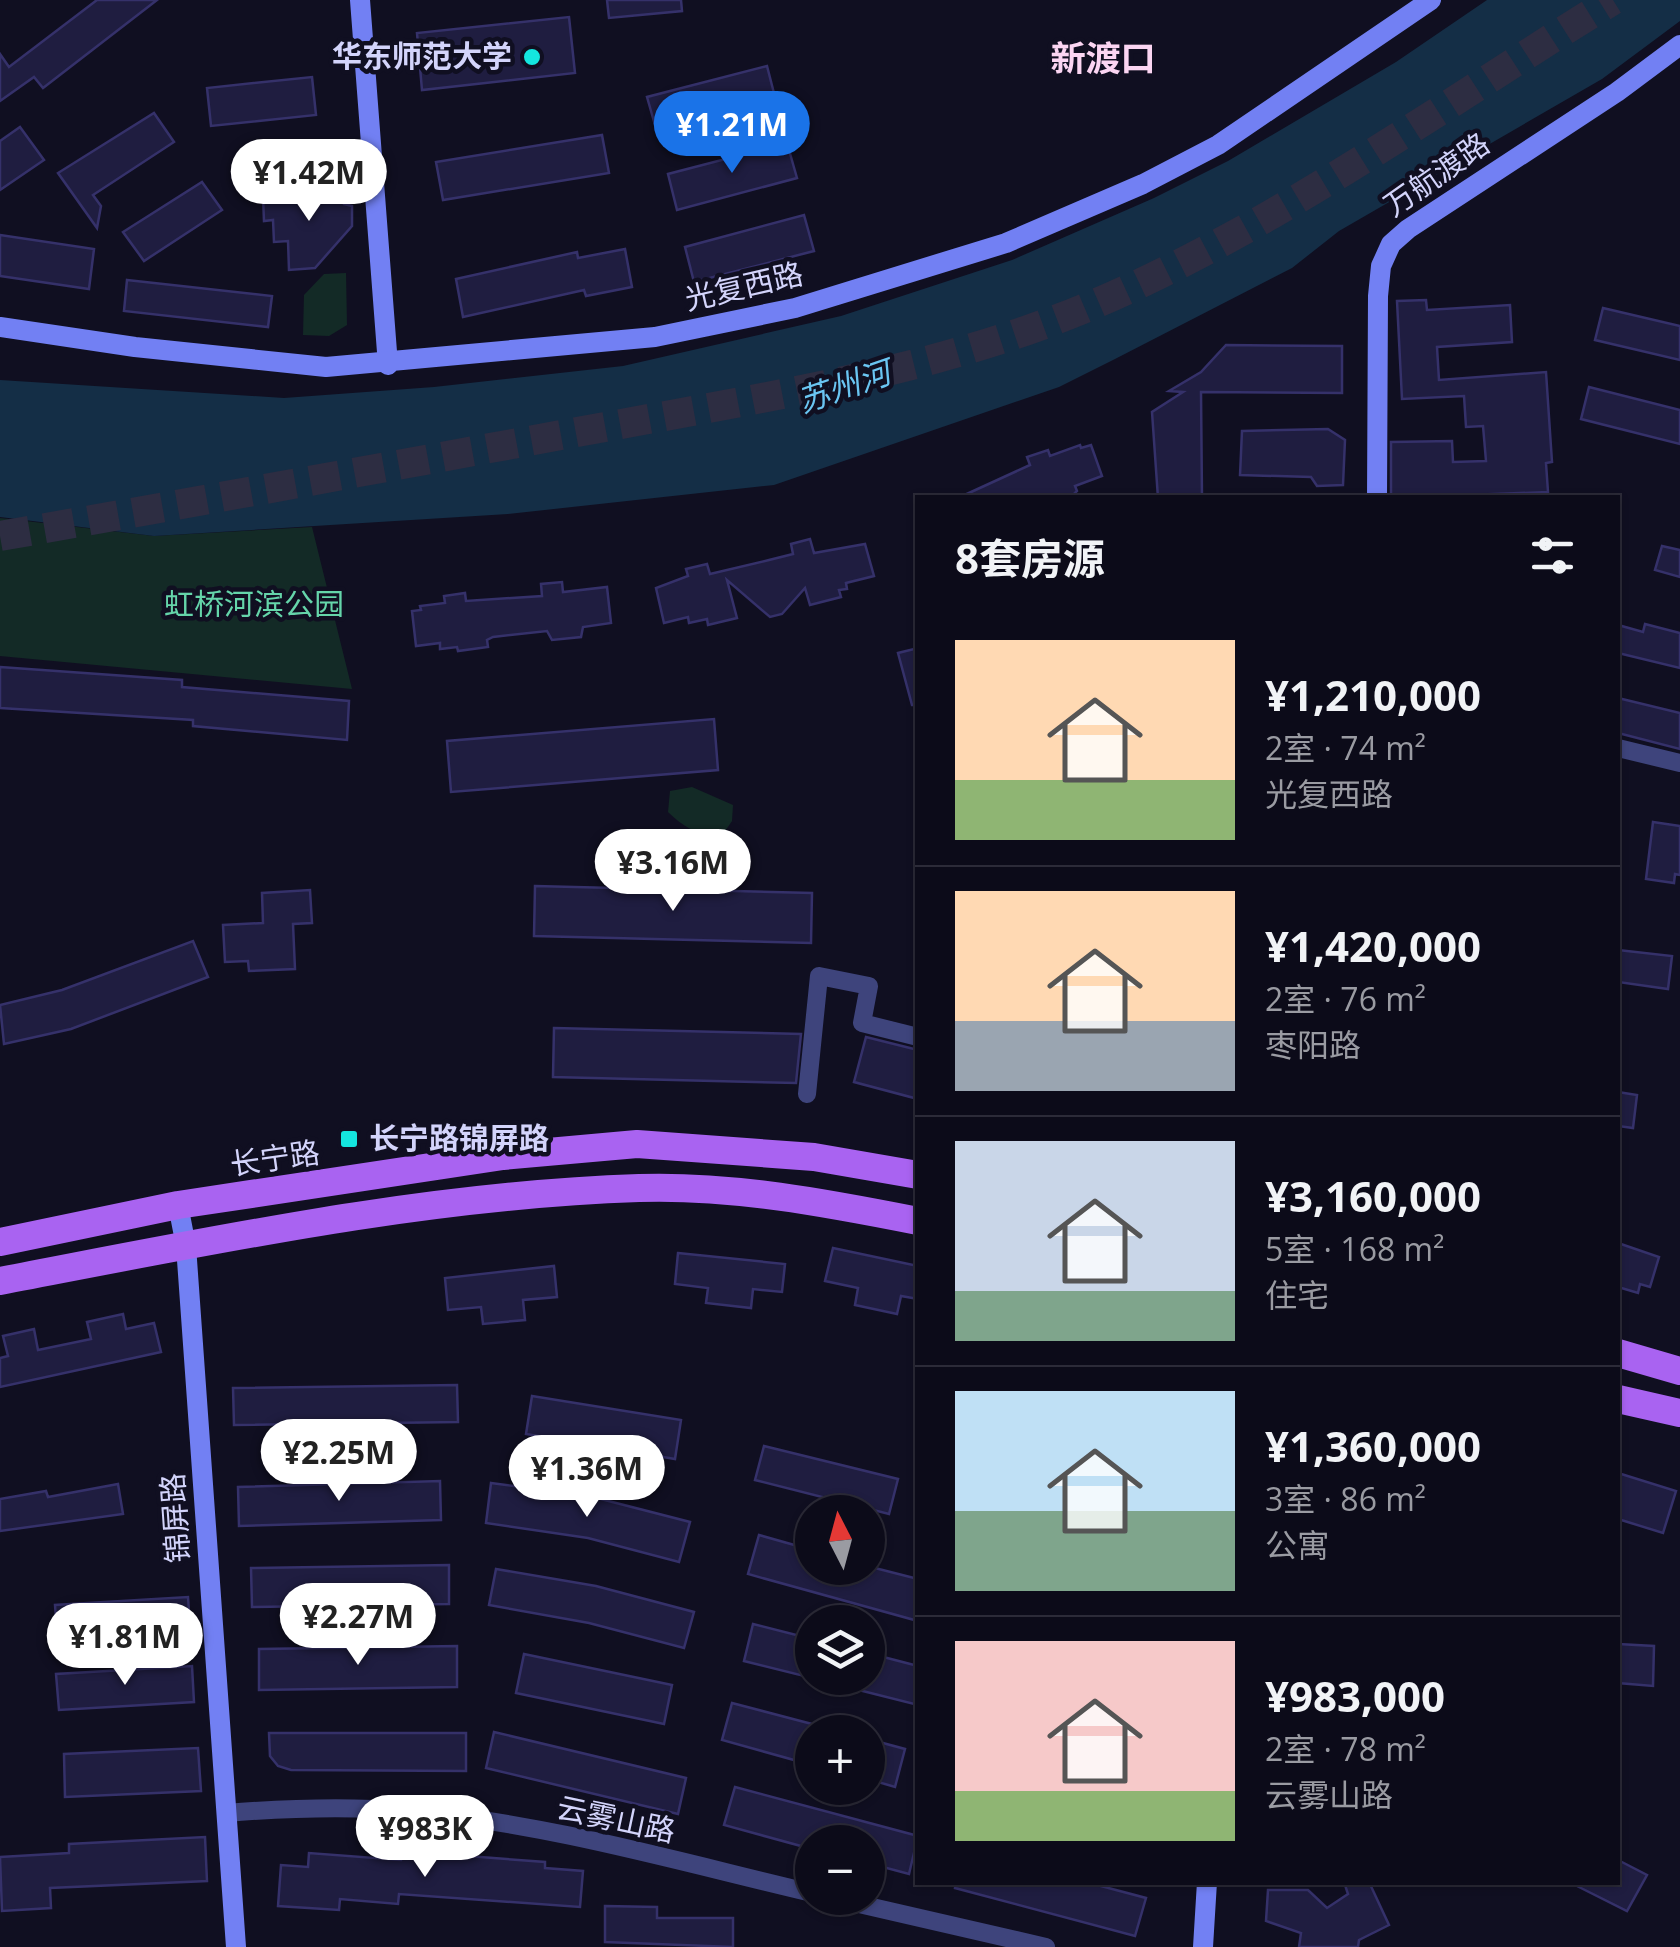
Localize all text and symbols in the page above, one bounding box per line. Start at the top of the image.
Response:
district label: 新渡口 [1050,34,1156,81]
place label: 华东师范大学 [332,35,512,76]
marker: 华东师范大学 [521,46,543,68]
pin: ¥1.21M [651,91,813,176]
text: ¥1.21M [676,102,788,145]
street label: 万航渡路 [1375,123,1497,225]
pin: ¥1.42M [228,139,390,224]
text: ¥1.42M [253,150,365,193]
street label: 光复西路 [681,252,807,319]
water label: 苏州河 [791,348,902,422]
icon: filters [1525,528,1580,583]
text: 8套房源 [955,529,1105,586]
park label: 虹桥河滨公园 [164,583,344,624]
text: ¥1,210,000 [1265,666,1481,723]
icon: home [1035,680,1155,800]
text: 2室 · 74 m² [1265,726,1426,769]
text: 光复西路 [1265,772,1393,815]
pin: ¥3.16M [592,829,754,914]
text: ¥3.16M [617,840,729,883]
text: ¥1,420,000 [1265,917,1481,974]
icon: home [1035,931,1155,1051]
text: 2室 · 76 m² [1265,977,1426,1020]
text: 枣阳路 [1265,1023,1361,1066]
place label: 长宁路锦屏路 [369,1117,549,1158]
marker: 长宁路锦屏路 [338,1128,360,1150]
street label: 长宁路 [227,1131,322,1184]
text: ¥3,160,000 [1265,1167,1481,1224]
icon: home [1035,1181,1155,1301]
text: 5室 · 168 m² [1265,1227,1444,1270]
text: 住宅 [1265,1273,1329,1316]
text: ¥1,360,000 [1265,1417,1481,1474]
pin: ¥2.25M [258,1419,420,1504]
text: ¥2.25M [283,1430,395,1473]
icon: home [1035,1431,1155,1551]
pin: ¥1.36M [506,1435,668,1520]
text: ¥1.36M [531,1446,643,1489]
street label: 锦屏路 [151,1472,198,1564]
text: 3室 · 86 m² [1265,1477,1426,1520]
north arrow [795,1495,885,1585]
map controls [795,1495,885,1915]
text: 公寓 [1265,1523,1329,1566]
pin: ¥2.27M [277,1583,439,1668]
text: ¥2.27M [302,1594,414,1637]
pin: ¥1.81M [44,1603,206,1688]
button: layers [795,1605,885,1695]
text: ¥1.81M [69,1614,181,1657]
text: ¥983,000 [1265,1667,1445,1724]
icon: home [1035,1681,1155,1801]
button: + [795,1715,885,1805]
text: 2室 · 78 m² [1265,1727,1426,1770]
text: 云雾山路 [1265,1773,1393,1816]
street label: 云雾山路 [553,1786,679,1851]
pin: ¥983K [355,1795,495,1880]
text: ¥983K [378,1806,472,1849]
button: − [795,1825,885,1915]

